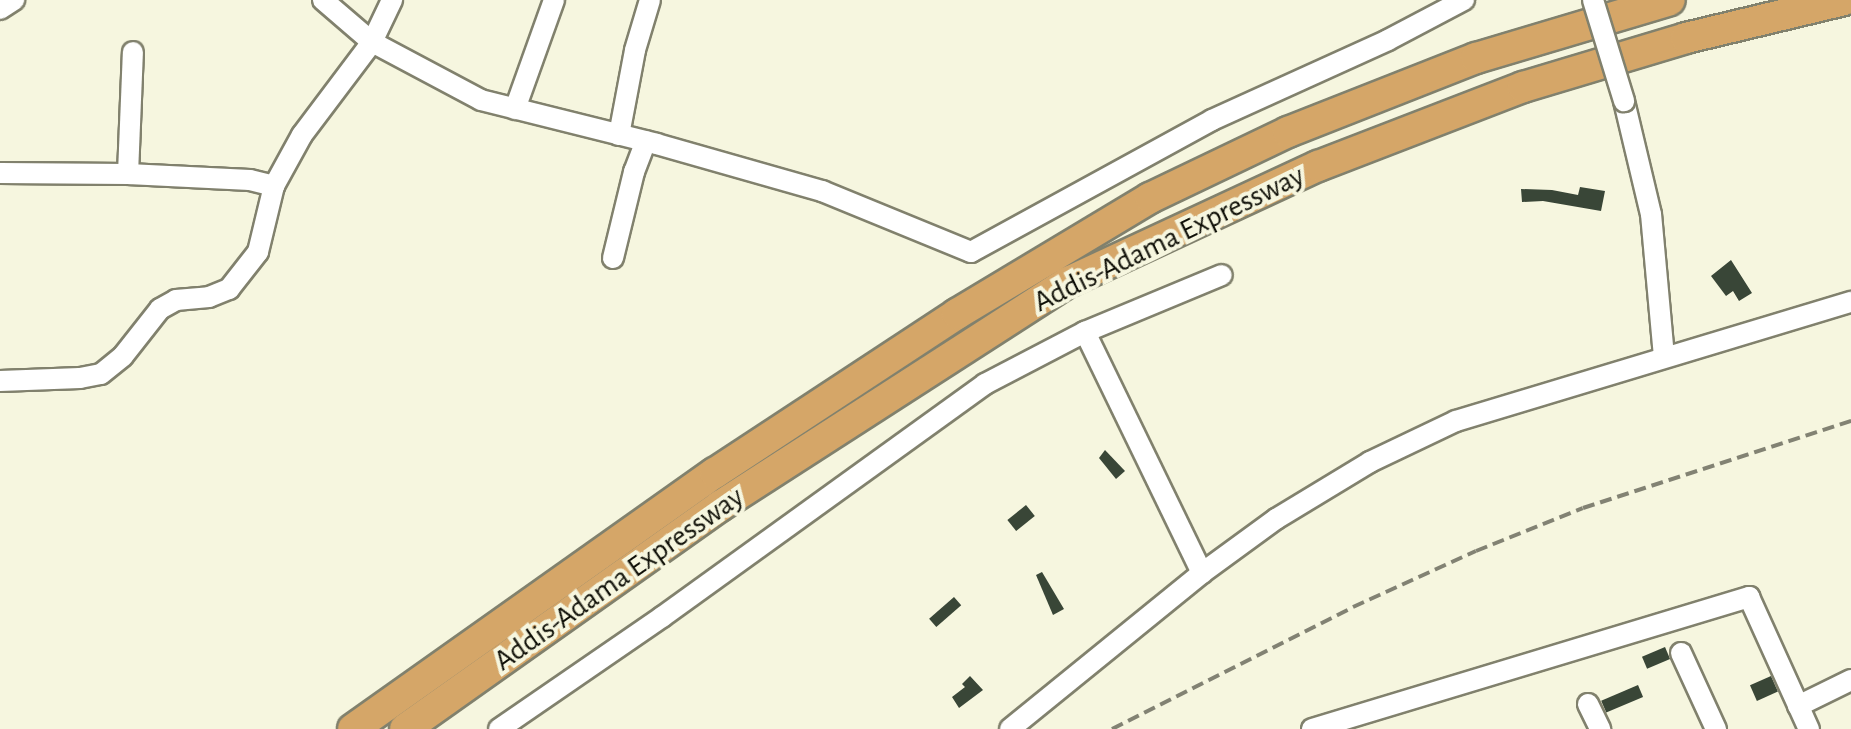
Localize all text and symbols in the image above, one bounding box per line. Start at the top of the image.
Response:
street label: Addis-Adama Expressway [1028,158,1310,320]
street label: Addis-Adama Expressway [487,479,751,679]

